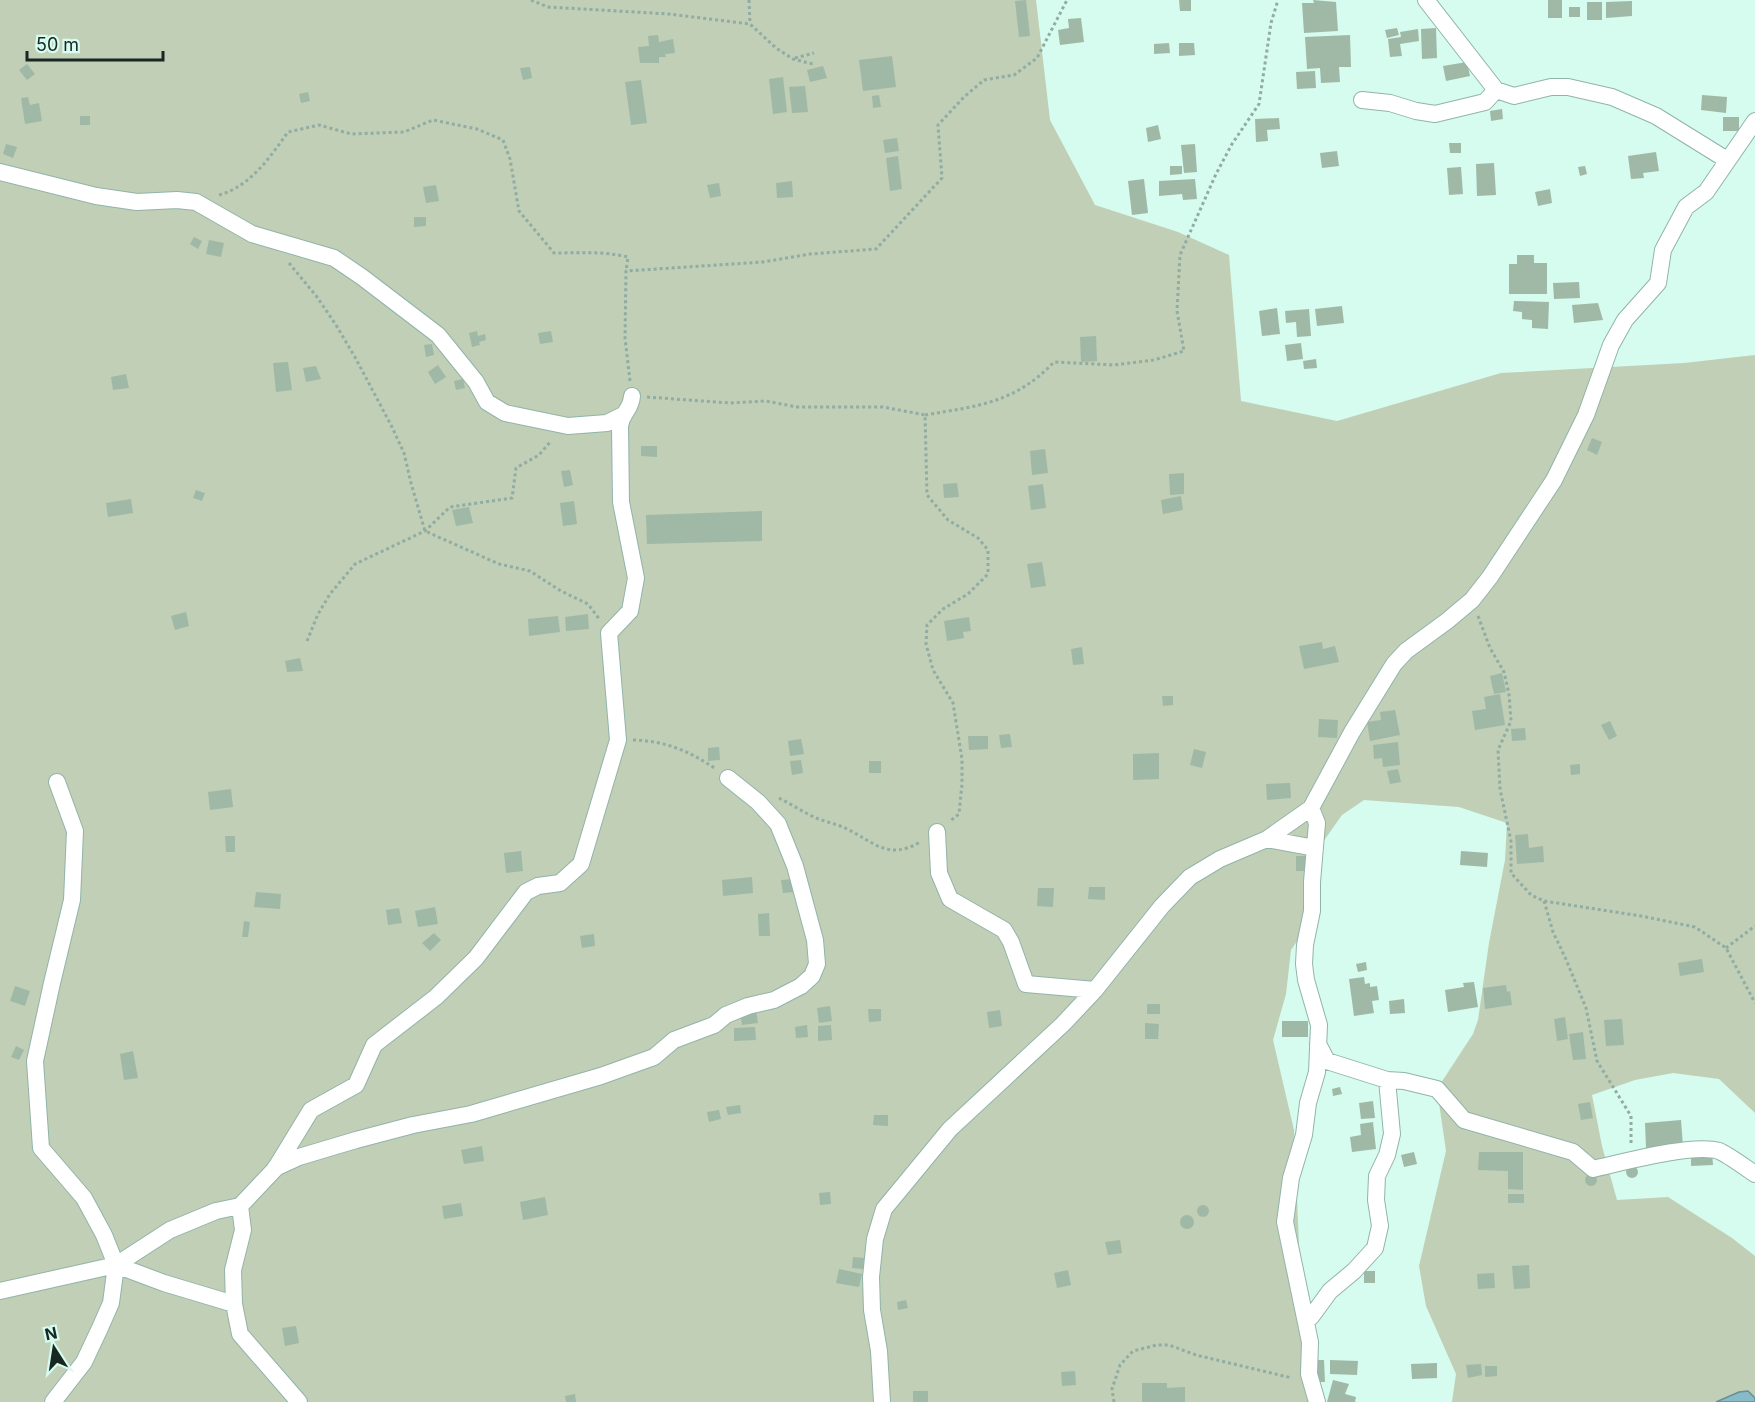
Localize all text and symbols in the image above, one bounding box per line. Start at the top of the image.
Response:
scale bar [27,24,164,62]
text: 50 m [36,34,79,55]
north arrow [24,1318,84,1378]
text: N [43,1322,59,1344]

